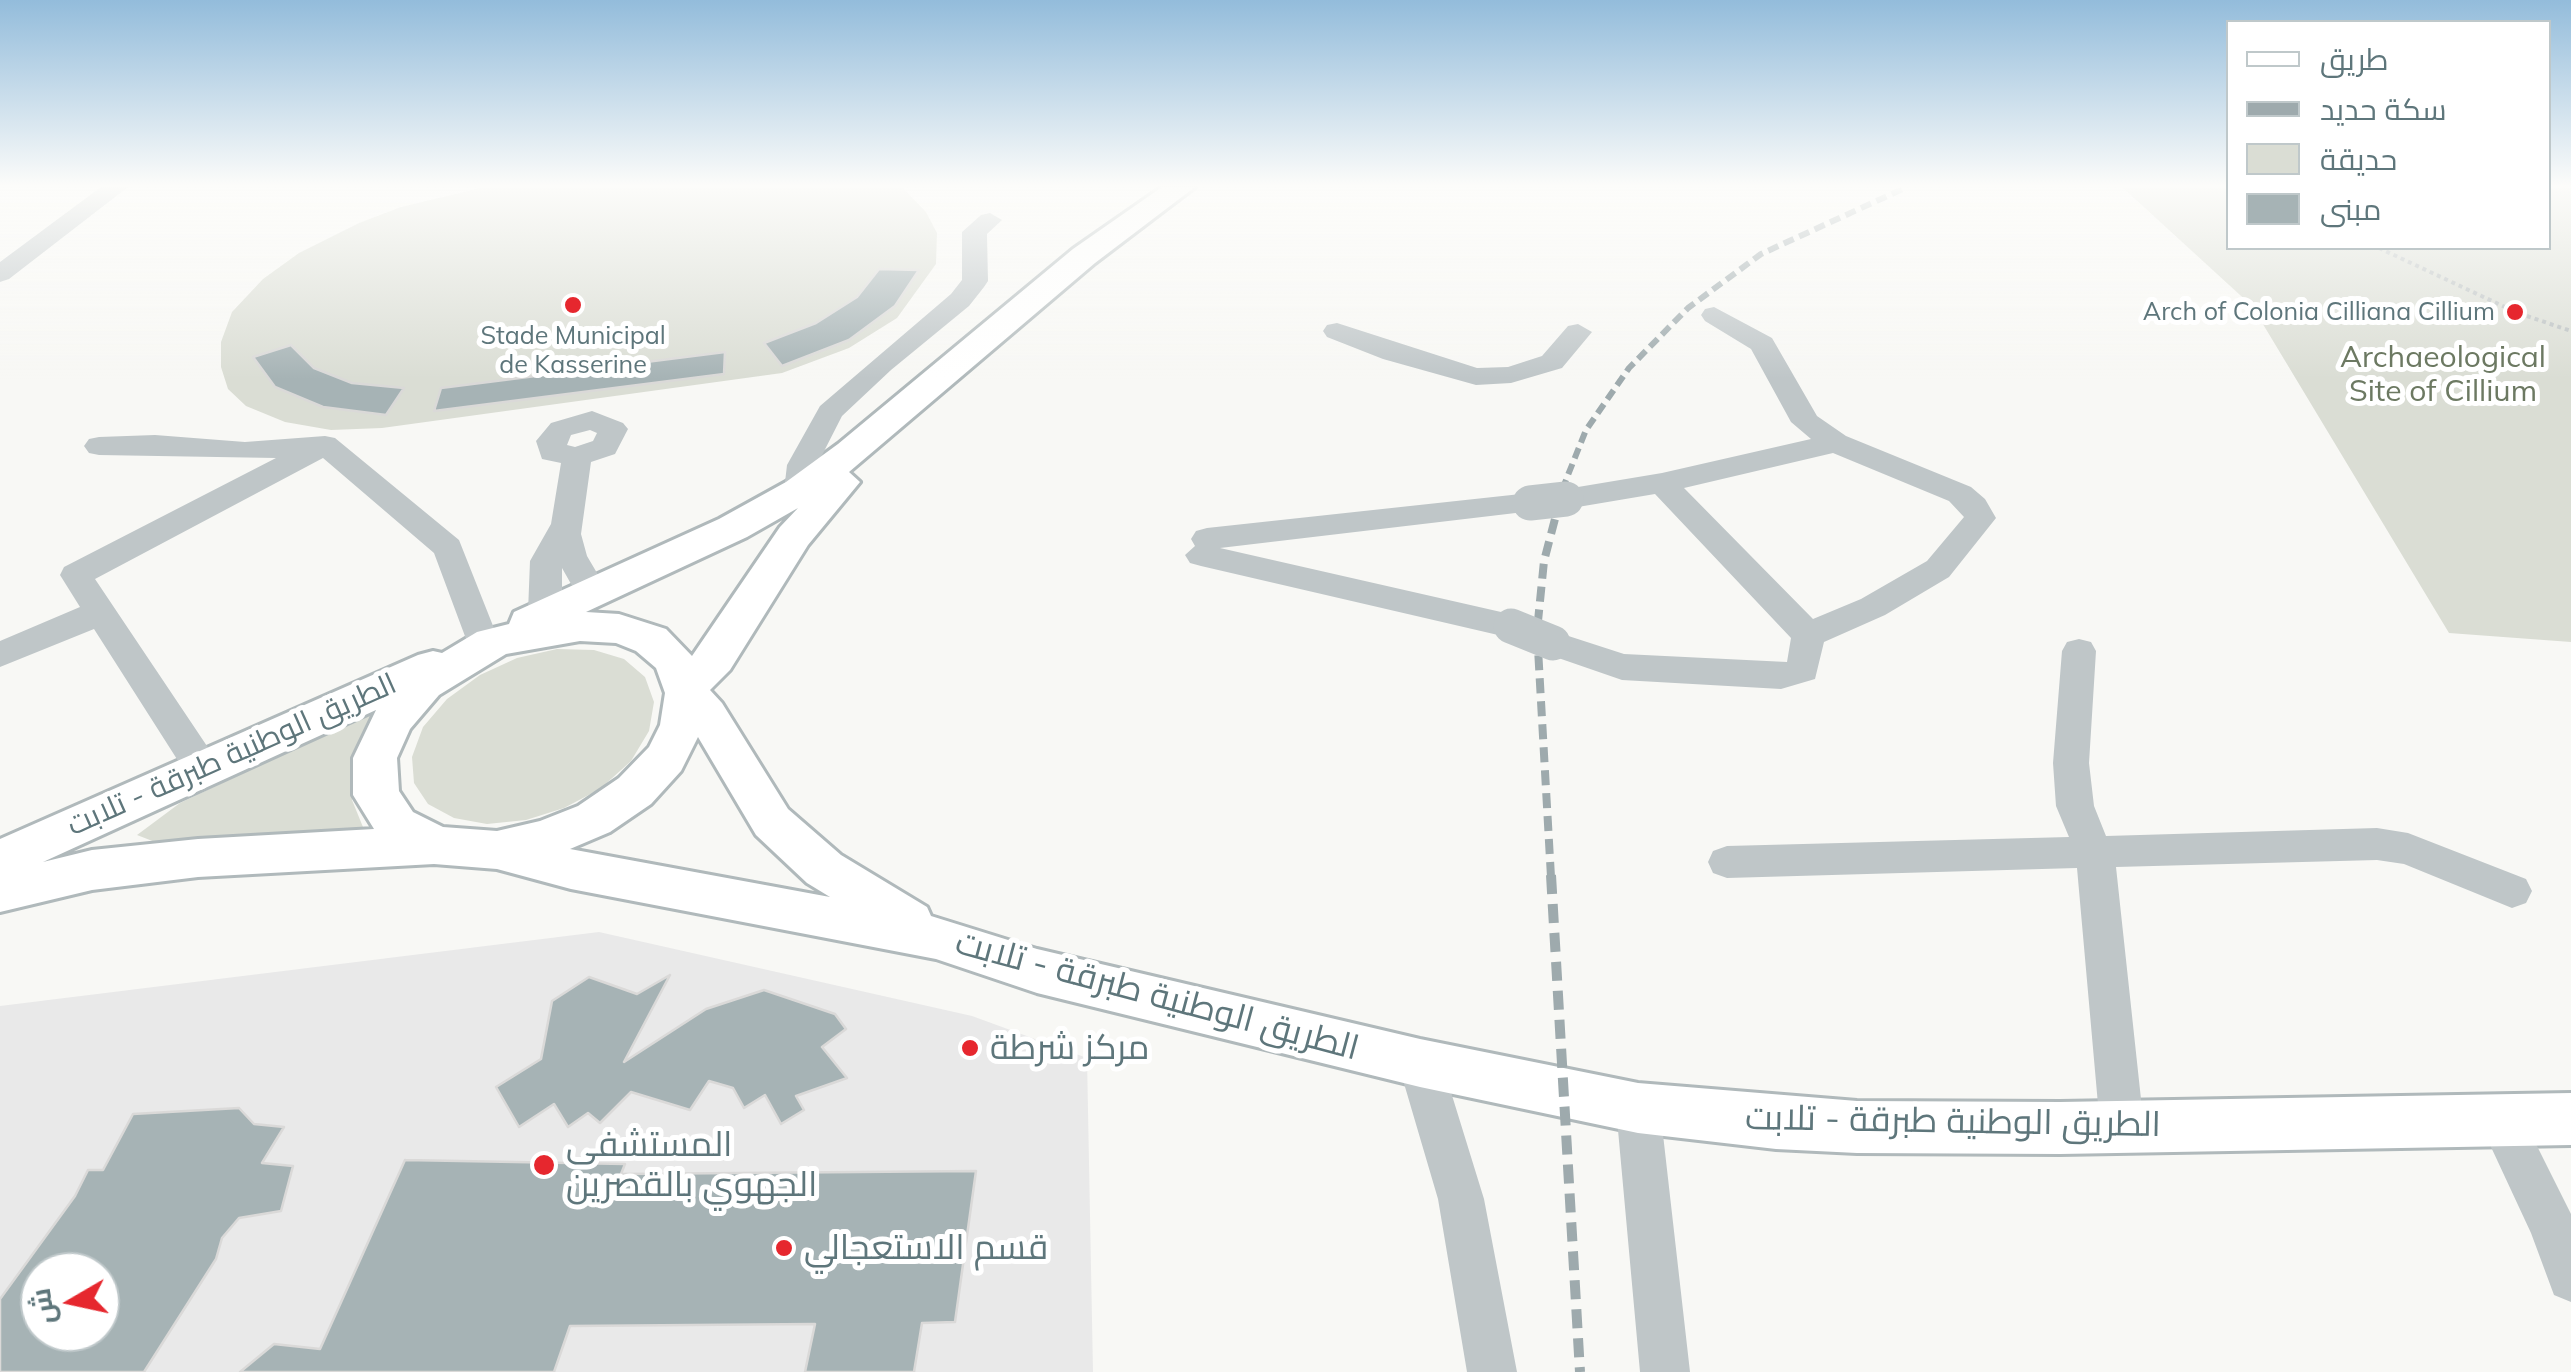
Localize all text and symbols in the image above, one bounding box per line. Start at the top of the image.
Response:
legend [2226,20,2551,250]
text: طريق [2320,40,2389,78]
text: سكة حديد [2320,90,2446,128]
text: حديقة [2320,140,2397,178]
text: مبنى [2320,190,2381,228]
marker: Stade Municipal de Kasserine [562,294,584,316]
place label: Arch of Colonia Cilliana Cillium [2143,297,2495,327]
marker: Arch of Colonia Cilliana Cillium [2504,301,2526,323]
place label: Stade Municipal de Kasserine [480,321,666,380]
park label: Archaeological Site of Cillium [2340,340,2546,410]
street label: الطريق الوطنية طبرقة - تلابت [62,666,402,844]
street label: الطريق الوطنية طبرقة - تلابت [951,922,1363,1070]
place label: مركز شرطة [990,1027,1150,1069]
marker: مركز شرطة [959,1037,981,1059]
street label: الطريق الوطنية طبرقة - تلابت [1745,1097,2161,1147]
place label: المستشفى الجهوي بالقصرين [566,1124,817,1206]
marker: المستشفى الجهوي بالقصرين [531,1152,557,1178]
place label: قسم الاستعجالي [804,1227,1048,1269]
marker: قسم الاستعجالي [773,1237,795,1259]
north arrow [20,1252,120,1352]
text: ش [22,1286,62,1327]

